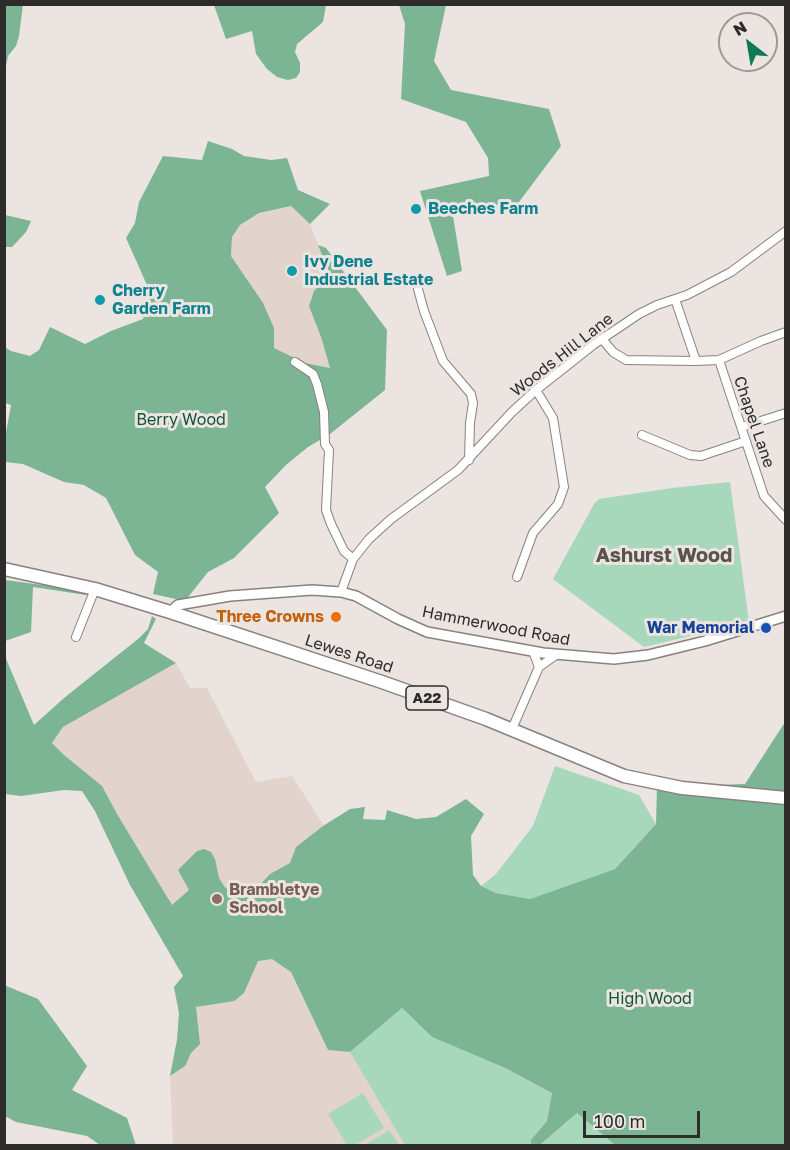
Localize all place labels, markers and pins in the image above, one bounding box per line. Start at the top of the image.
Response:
place label: Beeches Farm [428,199,538,219]
marker: Beeches Farm [409,202,423,216]
place label: Ivy Dene Industrial Estate [304,252,433,290]
marker: Ivy Dene Industrial Estate [285,264,299,278]
place label: Cherry Garden Farm [112,281,211,319]
marker: Cherry Garden Farm [93,293,107,307]
place label: Three Crowns [216,607,324,627]
marker: Three Crowns [329,610,343,624]
place label: War Memorial [647,618,754,638]
marker: War Memorial [759,621,773,635]
place label: Brambletye School [229,880,319,918]
marker: Brambletye School [210,892,224,906]

